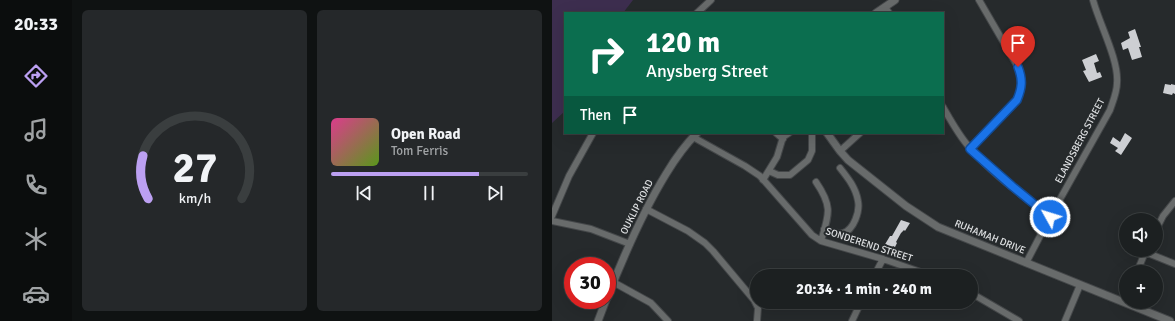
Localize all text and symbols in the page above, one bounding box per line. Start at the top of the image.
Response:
text: 20:33 [14,13,58,35]
text: 120 m [646,26,720,60]
pin [1001,26,1035,67]
icon: right [580,28,632,80]
icon: arrive [1007,32,1029,54]
text: Anysberg Street [646,60,768,82]
icon: directions [22,62,50,90]
street label: ELANDSBERG STREET [1053,96,1107,185]
icon: arrive [619,104,641,126]
text: Then [580,106,611,124]
icon: music [22,116,50,144]
text: Open Road [391,125,461,143]
text: 27 [172,142,217,193]
text: Tom Ferris [391,143,448,159]
icon: phone [22,171,50,199]
street label: OUKLIP ROAD [618,178,656,236]
icon: previous [353,182,375,204]
icon: pause [418,182,440,204]
icon: next [484,182,506,204]
text: km/h [178,189,211,206]
position arrow [1029,196,1071,238]
map controls [1119,213,1163,309]
button: sound [1119,213,1163,257]
street label: RUHAMAH DRIVE [953,217,1028,257]
icon: climate [22,225,50,253]
street label: SONDEREND STREET [824,225,914,265]
speed limit sign: 30 [564,257,616,309]
button: + [1119,265,1163,309]
icon: car [22,280,50,308]
text: 20:34 · 1 min · 240 m [796,280,932,298]

